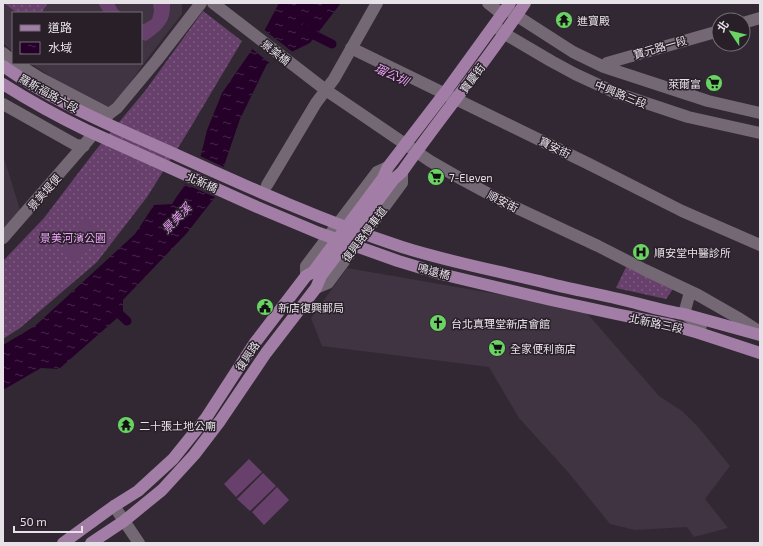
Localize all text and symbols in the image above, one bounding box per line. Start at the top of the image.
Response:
temple icon: 進寶殿 [554,10,574,30]
legend [12,12,142,64]
north arrow [711,12,751,52]
place label: 進寶殿 [577,14,610,27]
text: 北 [714,18,731,34]
text: 道路 [48,20,72,34]
street label: 寶元路一段 [632,33,688,61]
street label: 景美橋 [259,37,293,67]
text: 水域 [48,40,72,54]
water label: 瑠公圳 [373,60,413,89]
street label: 寶慶街 [457,61,487,95]
street label: 羅斯福路六段 [17,71,81,115]
supermarket icon: 萊爾富 [704,73,724,93]
place label: 萊爾富 [668,77,701,90]
street label: 中興路三段 [593,78,649,110]
street label: 寶安街 [537,134,573,160]
supermarket icon: 7-Eleven [426,167,446,187]
street label: 北新橋 [184,169,220,195]
street label: 景美堤便 [25,170,64,213]
place label: 7-Eleven [449,171,493,184]
street label: 順安街 [485,188,521,214]
water label: 景美溪 [158,199,195,236]
street label: 復興路慢車道 [339,204,389,264]
park label: 景美河濱公園 [40,231,106,244]
hospital icon: 順安堂中醫診所 [631,242,651,262]
place label: 順安堂中醫診所 [654,246,731,259]
street label: 鳴遠橋 [416,260,452,282]
public building icon: 新店復興郵局 [255,297,275,317]
place label: 新店復興郵局 [278,301,344,314]
street label: 北新路三段 [628,311,684,335]
church icon: 台北真理堂新店會館 [428,313,448,333]
place label: 台北真理堂新店會館 [451,317,550,330]
supermarket icon: 全家便利商店 [487,338,507,358]
street label: 復興路 [232,339,262,373]
place label: 全家便利商店 [510,342,576,355]
temple icon: 二十張土地公廟 [116,415,136,435]
place label: 二十張土地公廟 [139,419,216,432]
scale bar [14,508,82,534]
text: 50 m [20,514,47,528]

